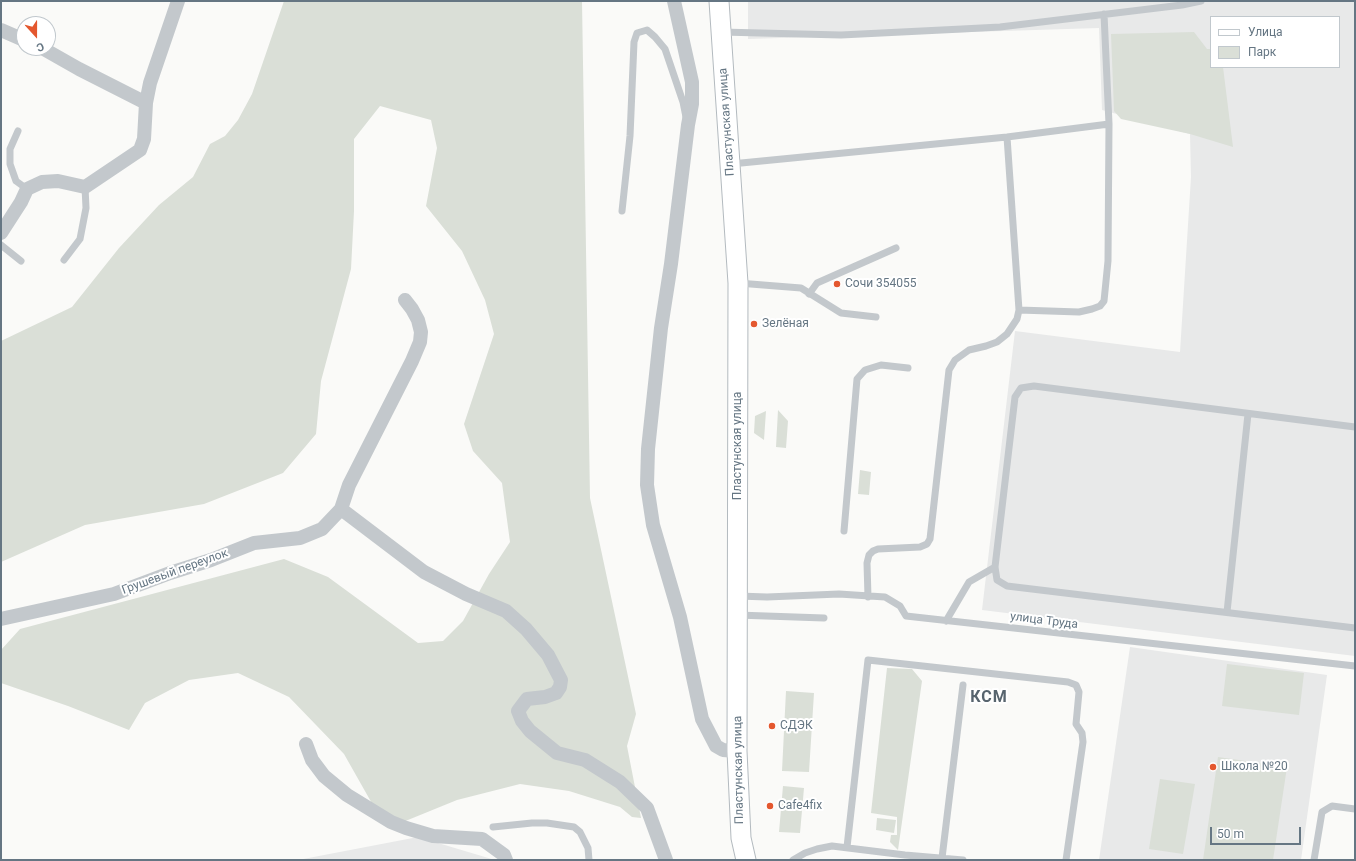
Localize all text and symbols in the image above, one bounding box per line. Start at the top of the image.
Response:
north arrow [16,16,56,56]
legend [1210,16,1340,68]
text: Улица [1248,25,1283,39]
text: С [34,39,46,54]
text: Парк [1248,45,1276,59]
street label: Пластунская улица [716,67,738,177]
place label: Сочи 354055 [845,277,917,291]
marker: Сочи 354055 [832,279,842,289]
place label: Зелёная [762,317,809,331]
marker: Зелёная [749,319,759,329]
street label: Пластунская улица [731,392,745,500]
street label: Грушевый переулок [120,546,230,598]
street label: улица Труда [1009,610,1079,632]
district label: КСМ [970,688,1008,708]
street label: Пластунская улица [731,716,747,824]
place label: СДЭК [780,719,813,733]
marker: СДЭК [767,721,777,731]
place label: Школа №20 [1221,760,1288,774]
marker: Школа №20 [1208,762,1218,772]
place label: Cafe4fix [778,799,822,813]
marker: Cafe4fix [765,801,775,811]
scale bar [1212,819,1303,845]
text: 50 m [1217,827,1244,841]

